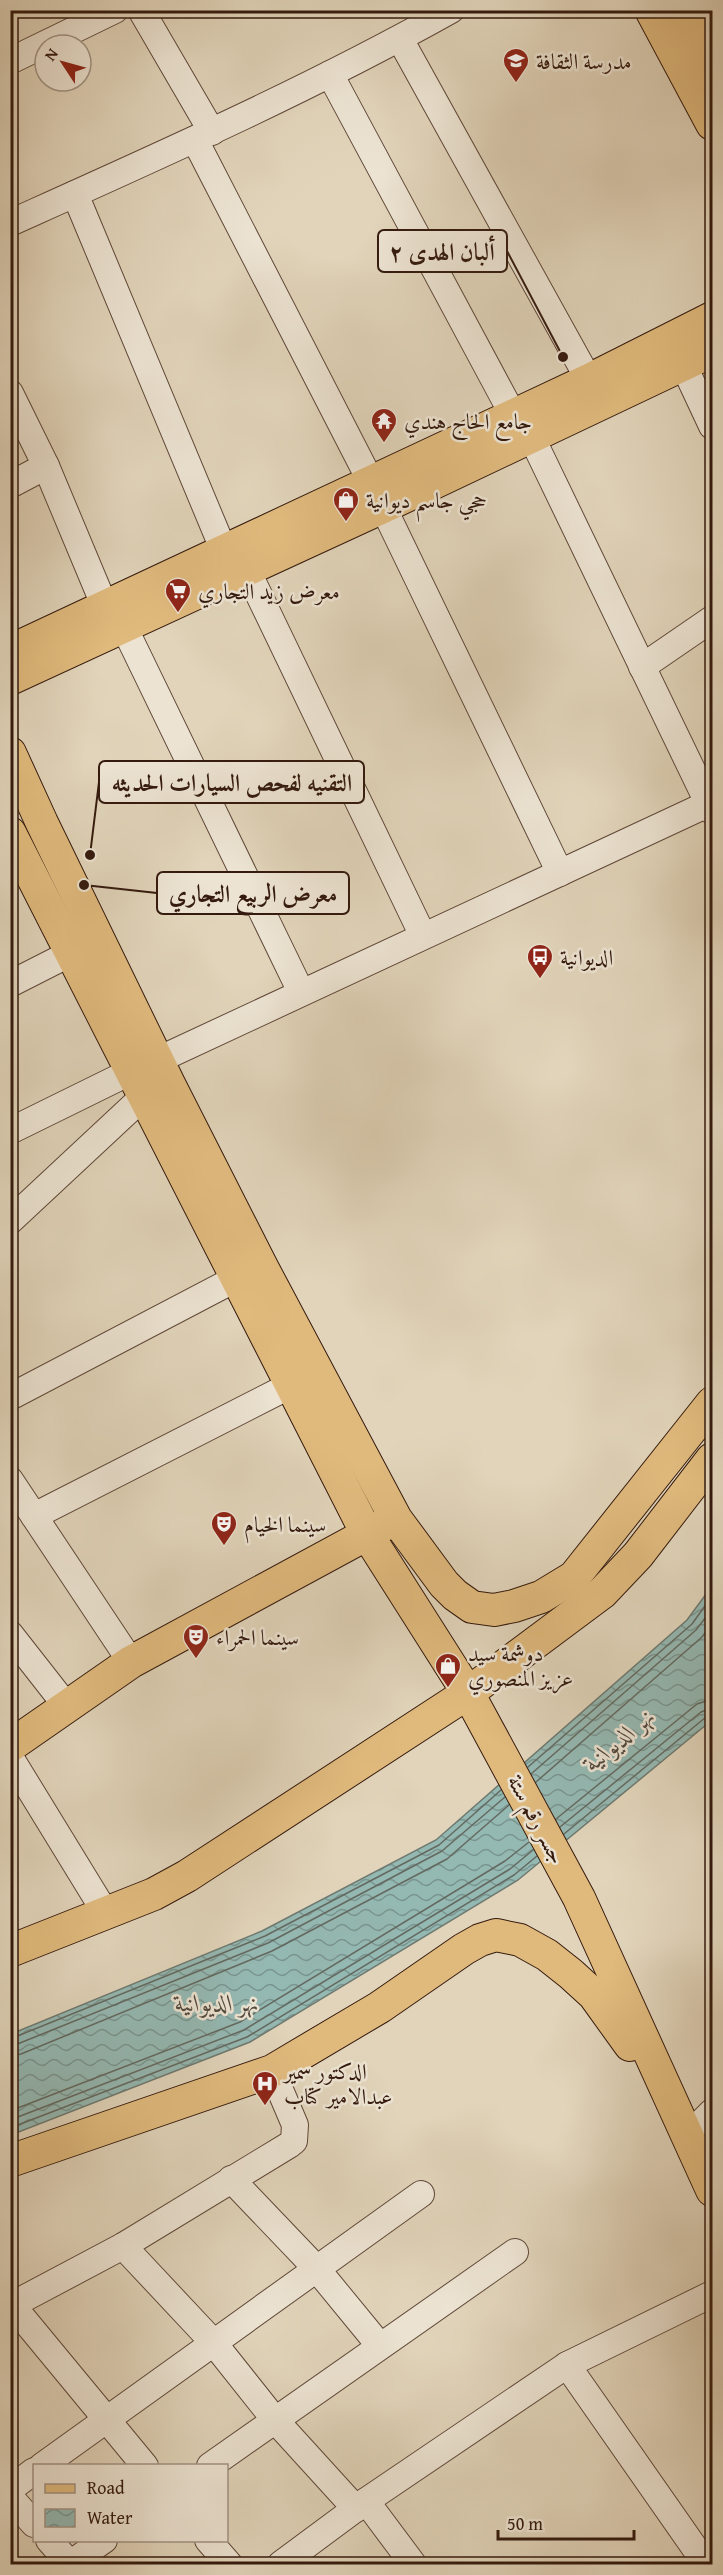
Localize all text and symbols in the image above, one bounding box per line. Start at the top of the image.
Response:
north arrow [33,33,93,93]
text: N [38,43,64,66]
place label: مدرسة الثقافة [536,45,632,77]
school or university icon: مدرسة الثقافة [501,46,531,84]
callout: ألبان الهدى ٢ [378,230,507,272]
text: ألبان الهدى ٢ [389,234,495,269]
place label: جامع الحاج هندي [404,405,532,441]
temple icon: جامع الحاج هندي [369,406,399,444]
place label: حجي جاسم ديوانية [366,484,487,522]
shop icon: حجي جاسم ديوانية [331,485,361,523]
place label: معرض زيد التجاري [198,575,340,609]
supermarket icon: معرض زيد التجاري [163,576,193,614]
callout: التقنيه لفحص السيارات الحديثه [99,761,364,803]
text: التقنيه لفحص السيارات الحديثه [112,765,352,800]
callout: معرض الربيع التجاري [157,872,349,914]
text: معرض الربيع التجاري [169,876,337,916]
place label: الديوانية [560,941,613,973]
bus stop icon: الديوانية [525,942,555,980]
place label: سينما الخيام [244,1508,326,1544]
theatre icon: سينما الخيام [209,1509,239,1547]
place label: سينما الحمراء [216,1621,299,1653]
theatre icon: سينما الحمراء [181,1622,211,1660]
place label: دوشمة سيد عزيز المنصوري [468,1637,573,1696]
shop icon: دوشمة سيد عزيز المنصوري [433,1651,463,1689]
water label: نهر الديوانية [574,1699,662,1781]
street label: جسر رقم ستة [496,1768,574,1872]
water label: نهر الديوانية [173,1985,259,2020]
place label: الدكتور سمير عبدالامير كتاب [282,2055,393,2112]
hospital icon: الدكتور سمير عبدالامير كتاب [250,2069,280,2107]
legend [33,2464,228,2542]
text: Road [87,2474,125,2501]
scale bar [498,2503,634,2541]
text: Water [87,2504,133,2531]
text: 50 m [507,2510,543,2537]

